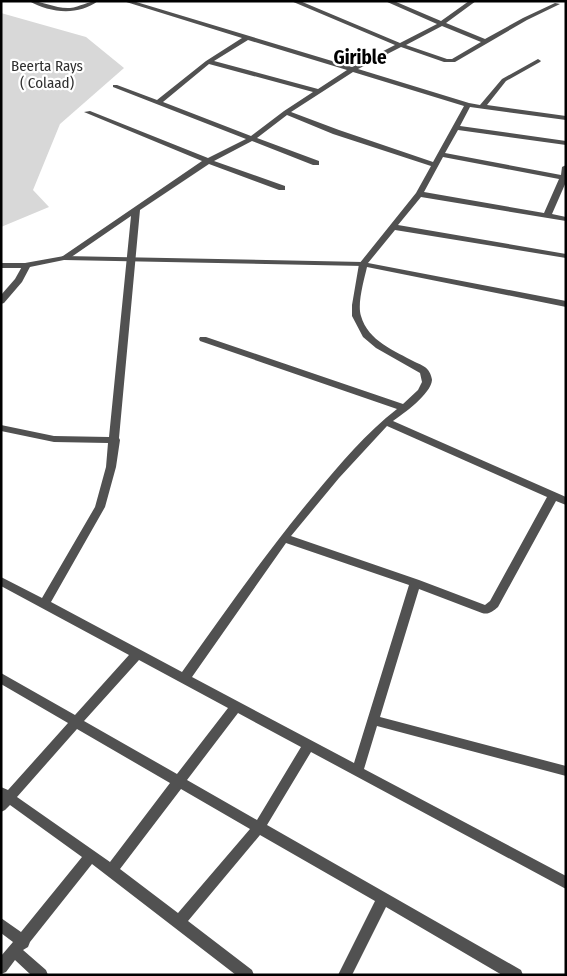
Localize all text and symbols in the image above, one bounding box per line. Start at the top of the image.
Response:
district label: Girible [333,46,387,69]
park label: Beerta Rays ( Colaad) [11,57,83,92]

